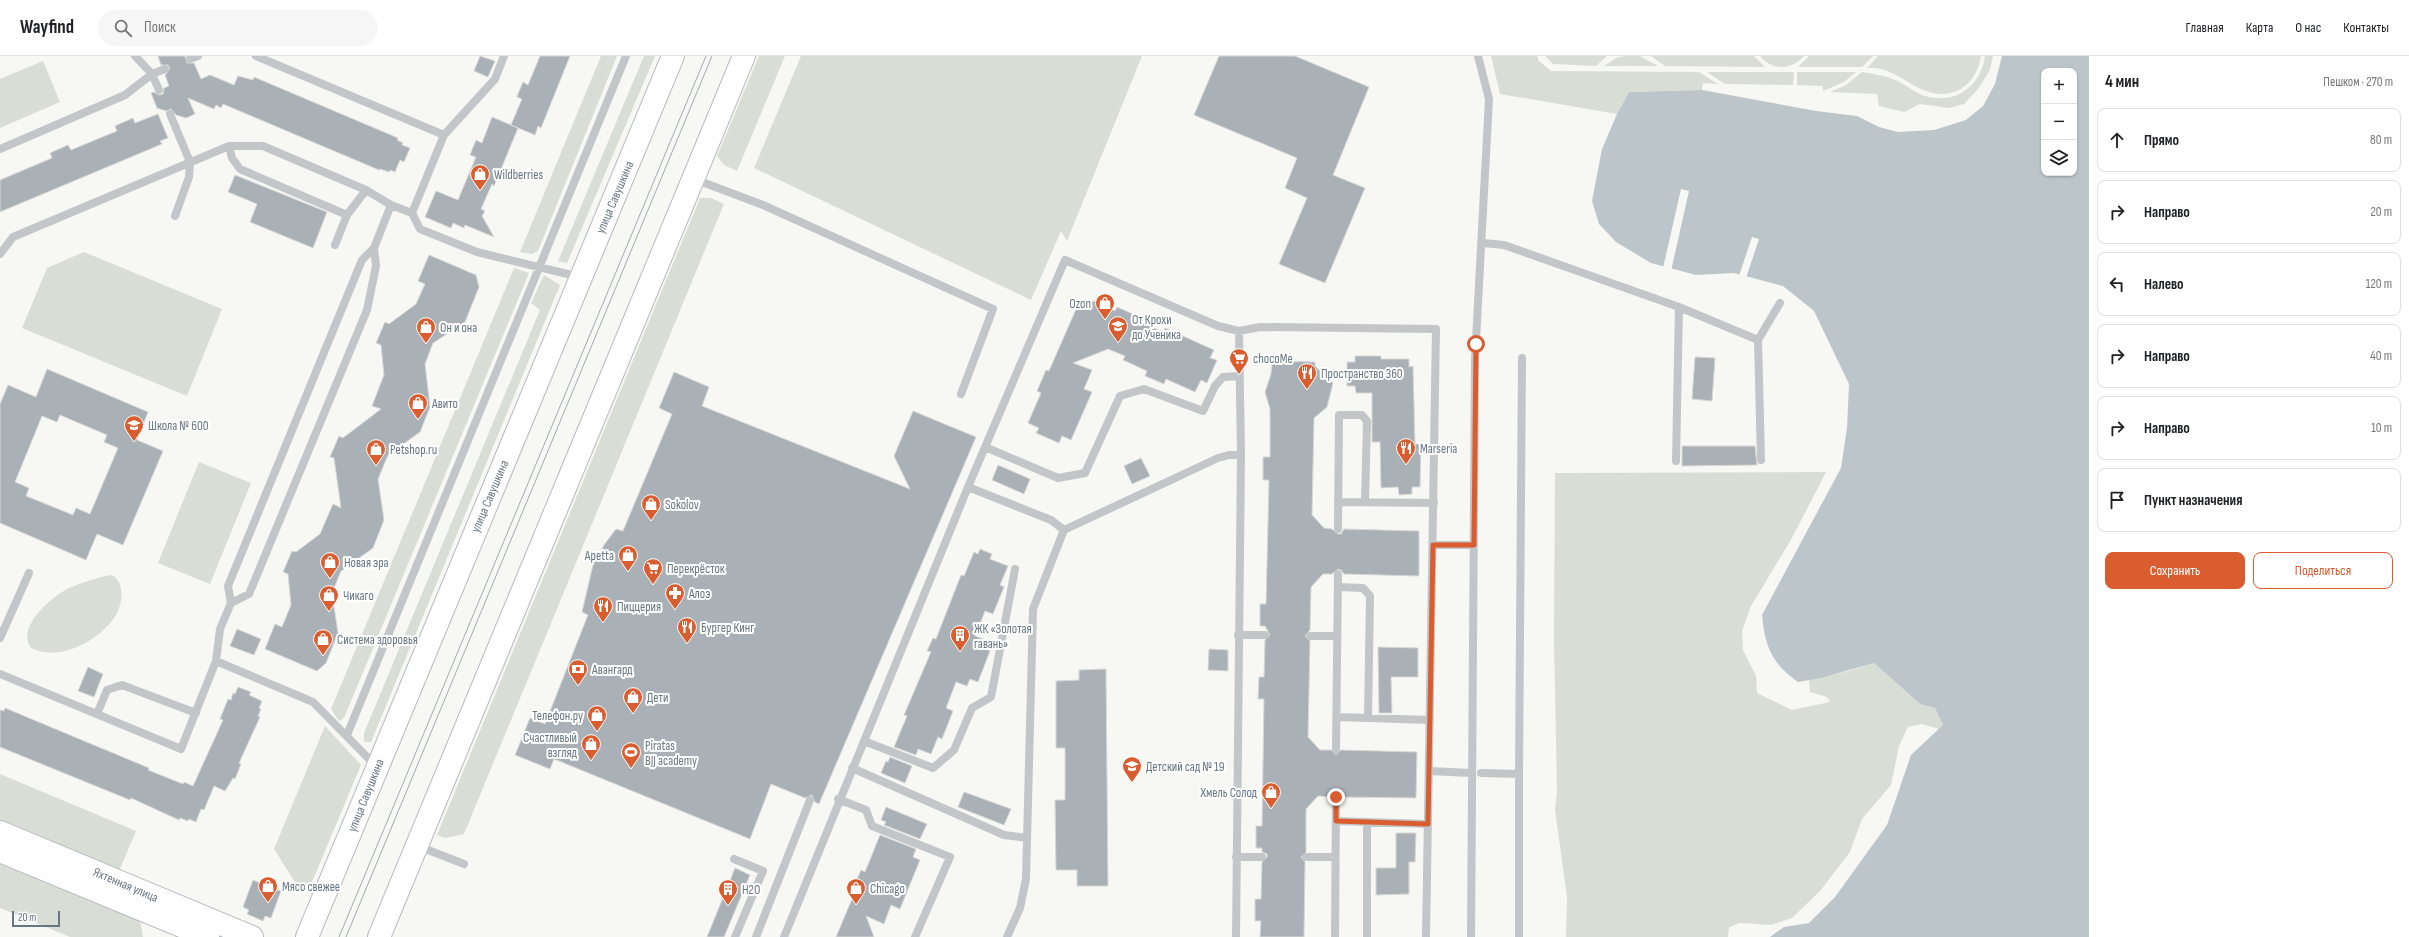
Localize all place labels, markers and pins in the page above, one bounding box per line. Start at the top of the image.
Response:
shop icon: Wildberries [469,163,491,191]
place label: Wildberries [494,167,543,183]
shop icon: Ozon [1094,292,1116,320]
place label: Ozon [1069,296,1091,312]
place label: От Крохи до Ученика [1132,312,1181,343]
school or university icon: От Крохи до Ученика [1107,315,1129,343]
shop icon: Он и она [415,316,437,344]
place label: Он и она [440,320,477,336]
supermarket icon: chocoMe [1228,347,1250,375]
place label: chocoMe [1253,351,1293,367]
restaurant icon: Пространство 360 [1296,362,1318,390]
place label: Пространство 360 [1321,366,1403,382]
shop icon: Авито [407,392,429,420]
place label: Авито [431,396,458,412]
school or university icon: Школа № 600 [123,414,145,442]
place label: Школа № 600 [148,418,209,434]
restaurant icon: Marseria [1395,437,1417,465]
shop icon: Petshop.ru [365,438,387,466]
place label: Marseria [1420,441,1457,457]
place label: Petshop.ru [390,442,437,458]
shop icon: Sokolov [640,493,662,521]
place label: Sokolov [665,497,699,513]
shop icon: Apetta [617,544,639,572]
place label: Apetta [584,548,614,564]
shop icon: Новая эра [319,551,341,579]
place label: Новая эра [344,555,389,571]
supermarket icon: Перекрёсток [642,557,664,585]
place label: Перекрёсток [667,561,725,577]
pharmacy icon: Алоэ [664,582,686,610]
shop icon: Чикаго [318,584,340,612]
place label: Алоэ [688,586,710,602]
place label: Чикаго [343,588,374,604]
restaurant icon: Пиццерия [592,595,614,623]
place label: Пиццерия [617,599,661,615]
restaurant icon: Бургер Кинг [676,616,698,644]
place label: Бургер Кинг [701,620,754,636]
place label: ЖК «Золотая гавань» [974,621,1032,652]
building icon: ЖК «Золотая гавань» [949,624,971,652]
shop icon: Cистема здоровья [312,628,334,656]
place label: Cистема здоровья [337,632,418,648]
bank icon: Авангард [567,658,589,686]
place label: Авангард [591,662,633,678]
shop icon: Дети [622,686,644,714]
place label: Дети [647,690,668,706]
shop icon: Телефон.ру [586,704,608,732]
place label: Телефон.ру [532,708,583,724]
place label: Счастливый взгляд [523,730,578,761]
shop icon: Счастливый взгляд [580,733,602,761]
place label: Piratas BJJ academy [645,738,697,769]
sports icon: Piratas BJJ academy [620,741,642,769]
school or university icon: Детский сад № 19 [1121,755,1143,783]
place label: Детский сад № 19 [1146,759,1225,775]
shop icon: Хмель Солод [1260,781,1282,809]
place label: Хмель Солод [1199,785,1258,801]
shop icon: Мясо свежее [257,875,279,903]
shop icon: Chicago [845,877,867,905]
building icon: H2O [717,878,739,906]
place label: Мясо свежее [282,879,340,895]
place label: Chicago [870,881,905,897]
place label: H2O [742,882,760,898]

